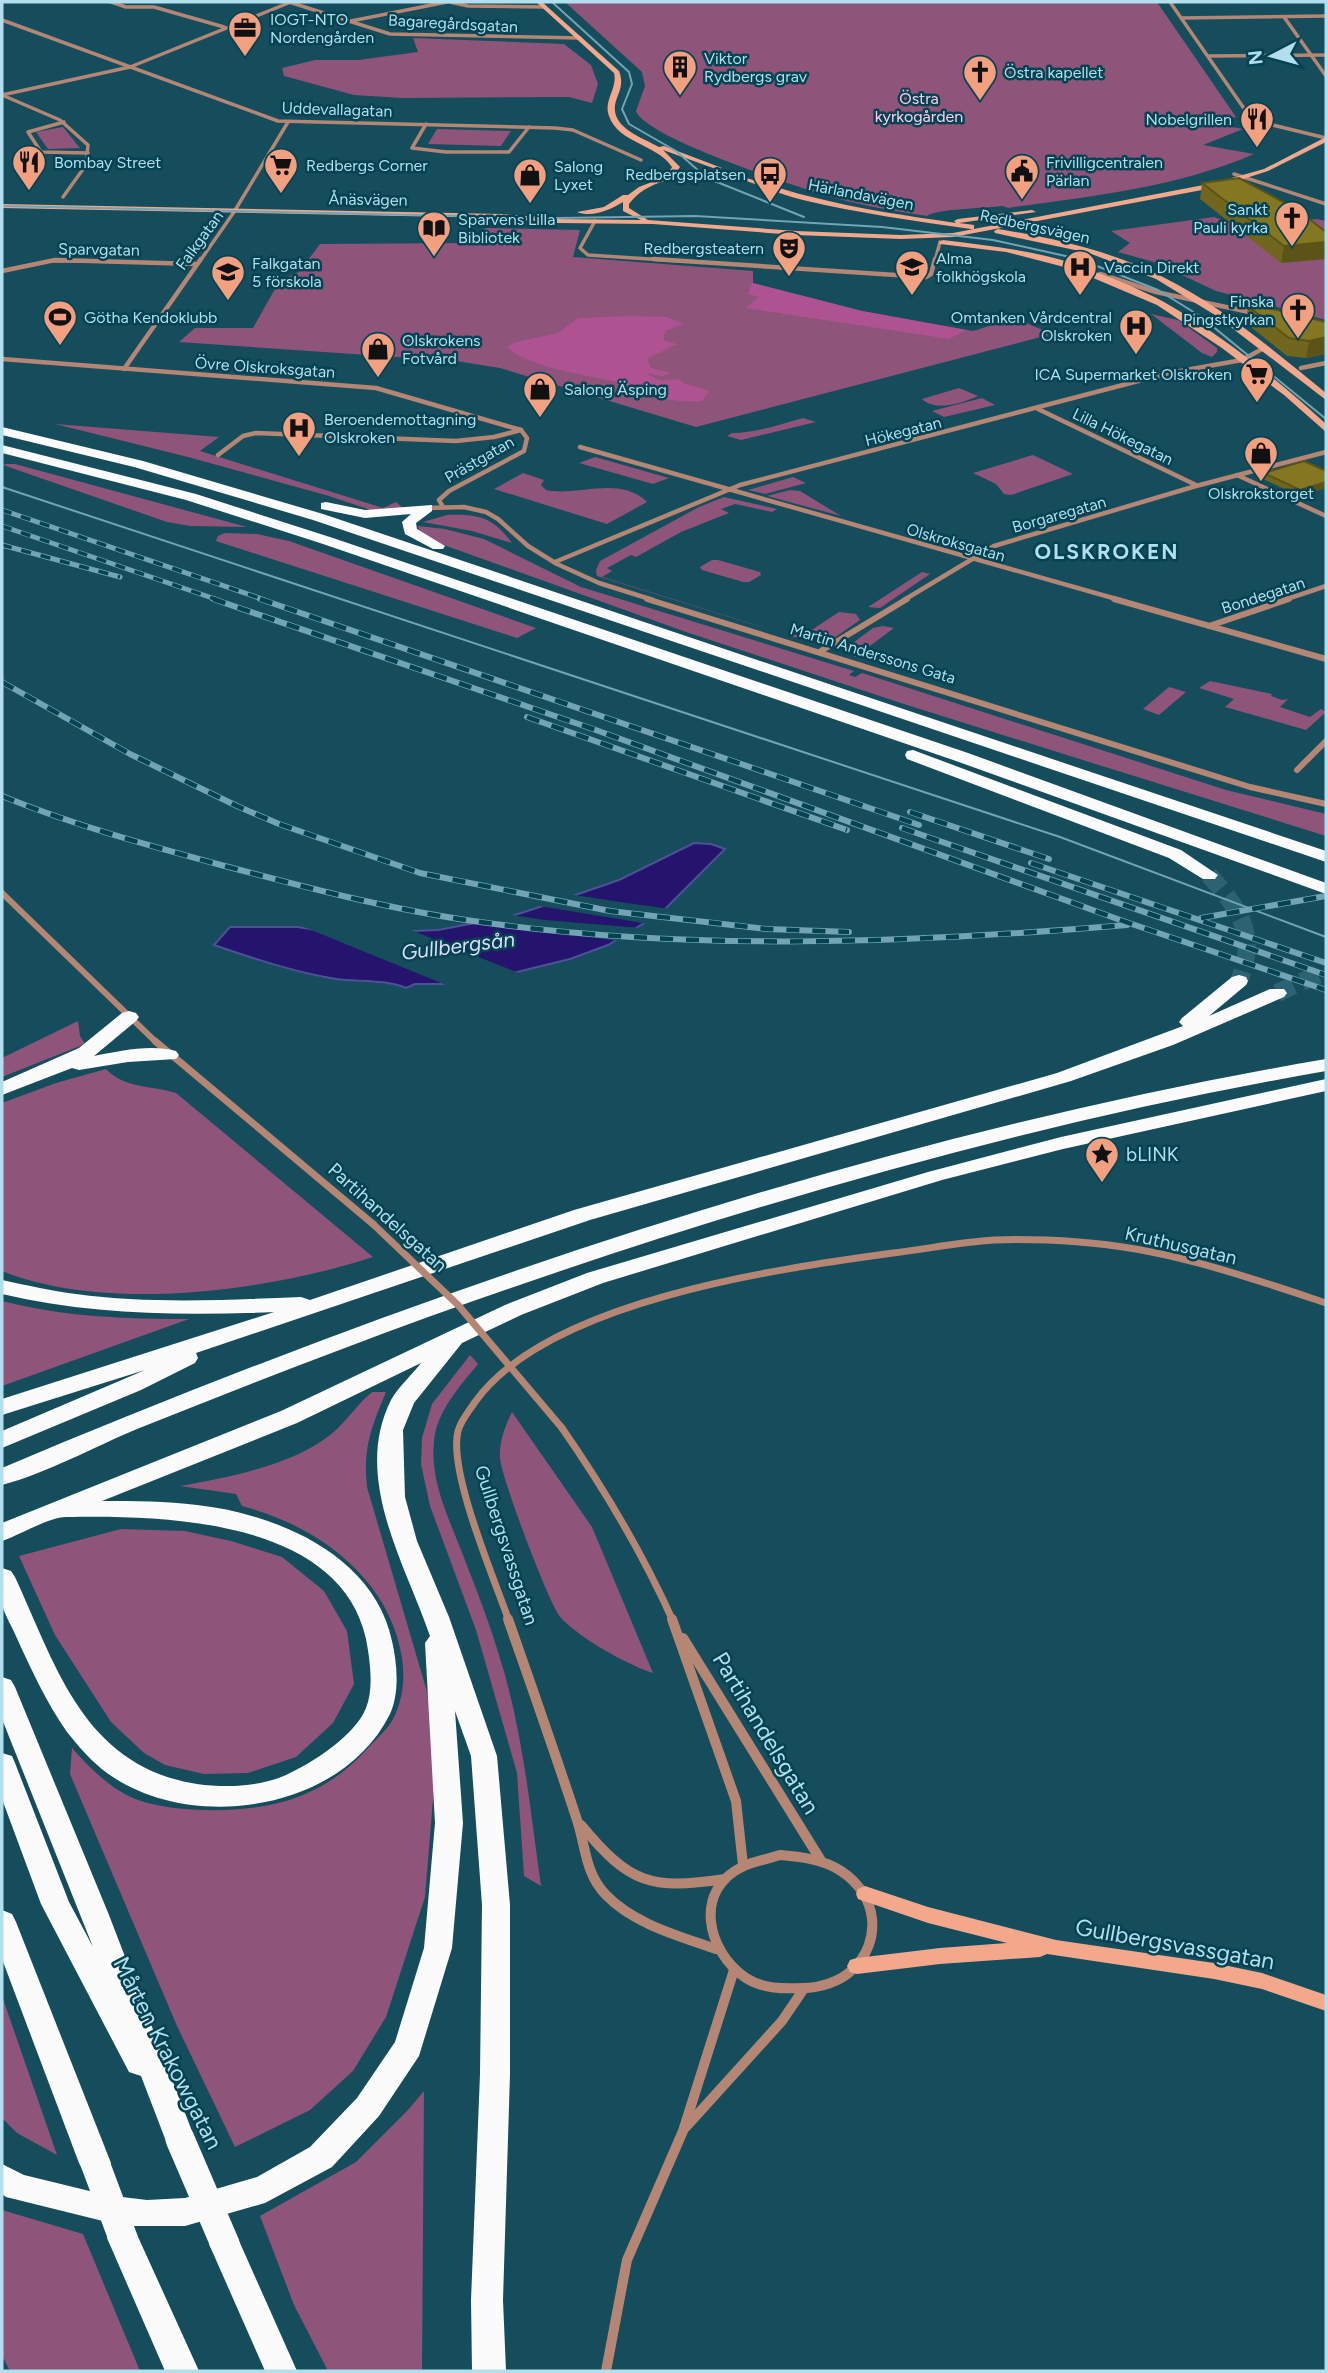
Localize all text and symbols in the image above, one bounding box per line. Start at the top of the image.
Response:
office icon: IOGT-NTO Nordengården [226,9,264,58]
place label: IOGT-NTO Nordengården [270,10,374,47]
street label: Bagaregårdsgatan [388,11,518,36]
north arrow [1237,21,1307,91]
building icon: Viktor Rydbergs grav [661,48,699,97]
place label: Viktor Rydbergs grav [704,49,808,86]
text: N [1243,49,1268,66]
church icon: Östra kapellet [961,53,999,102]
place label: Östra kapellet [1004,63,1103,82]
park label: Östra kyrkogården [875,89,963,126]
street label: Uddevallagatan [281,98,393,121]
restaurant icon: Nobelgrillen [1238,100,1276,149]
place label: Nobelgrillen [1145,110,1232,129]
restaurant icon: Bombay Street [10,143,48,192]
supermarket icon: Redbergs Corner [262,146,300,195]
public building icon: Frivilligcentralen Pärlan [1003,152,1041,201]
place label: Bombay Street [54,153,161,172]
place label: Frivilligcentralen Pärlan [1046,153,1163,190]
bus stop icon: Redbergsplatsen [751,155,789,204]
place label: Redbergs Corner [306,156,428,175]
shop icon: Salong Lyxet [511,156,549,205]
place label: Salong Lyxet [554,157,603,194]
place label: Redbergsplatsen [625,165,746,184]
street label: Härlandavägen [807,175,915,214]
street label: Ånäsvägen [328,189,408,210]
church icon: Sankt Pauli kyrka [1273,199,1311,248]
place label: Sankt Pauli kyrka [1193,200,1268,237]
street label: Redbergsvägen [978,206,1092,247]
street label: Falkgatan [172,207,227,274]
library icon: Sparvens Lilla Bibliotek [415,209,453,258]
place label: Sparvens Lilla Bibliotek [458,210,555,247]
theatre icon: Redbergsteatern [770,229,808,278]
street label: Sparvgatan [58,239,140,260]
place label: Redbergsteatern [644,239,764,258]
school or university icon: Alma folkhögskola [893,248,931,297]
hospital icon: Vaccin Direkt [1061,248,1099,297]
place label: Alma folkhögskola [936,249,1026,286]
school or university icon: Falkgatan 5 förskola [209,253,247,302]
place label: Falkgatan 5 förskola [252,254,322,291]
place label: Vaccin Direkt [1104,258,1199,277]
church icon: Finska Pingstkyrkan [1279,291,1317,340]
place label: Finska Pingstkyrkan [1183,292,1274,329]
sports icon: Götha Kendoklubb [41,298,79,347]
hospital icon: Omtanken Vårdcentral Olskroken [1117,307,1155,356]
place label: Götha Kendoklubb [84,308,217,327]
place label: Omtanken Vårdcentral Olskroken [951,308,1112,345]
shop icon: Olskrokens Fotvård [359,330,397,379]
place label: Olskrokens Fotvård [402,331,481,368]
street label: Övre Olskroksgatan [194,353,336,382]
supermarket icon: ICA Supermarket Olskroken [1238,355,1276,404]
place label: ICA Supermarket Olskroken [1034,365,1232,384]
shop icon: Salong Äsping [521,370,559,419]
place label: Salong Äsping [564,380,667,399]
street label: Lilla Hökegatan [1069,404,1176,469]
hospital icon: Beroendemottagning Olskroken [280,409,318,458]
place label: Beroendemottagning Olskroken [324,410,476,447]
street label: Hökegatan [863,413,943,450]
street label: Prästgatan [441,432,517,487]
shop icon: Olskrokstorget [1242,434,1280,483]
place label: Olskrokstorget [1208,484,1314,503]
street label: Borgaregatan [1010,492,1108,537]
street label: Olskroksgatan [904,519,1007,566]
district label: OLSKROKEN [1034,539,1180,564]
street label: Bondegatan [1219,573,1307,618]
street label: Martin Anderssons Gata [788,619,958,688]
water label: Gullbergsån [400,926,516,965]
place icon: bLINK [1083,1135,1121,1184]
place label: bLINK [1126,1143,1179,1166]
street label: Partihandelsgatan [323,1158,452,1277]
street label: Kruthusgatan [1123,1221,1239,1270]
street label: Gullbergsvassgatan [470,1462,543,1628]
street label: Partihandelsgatan [707,1647,825,1819]
street label: Gullbergsvassgatan [1073,1913,1277,1975]
street label: Mårten Krakowgatan [107,1952,229,2154]

